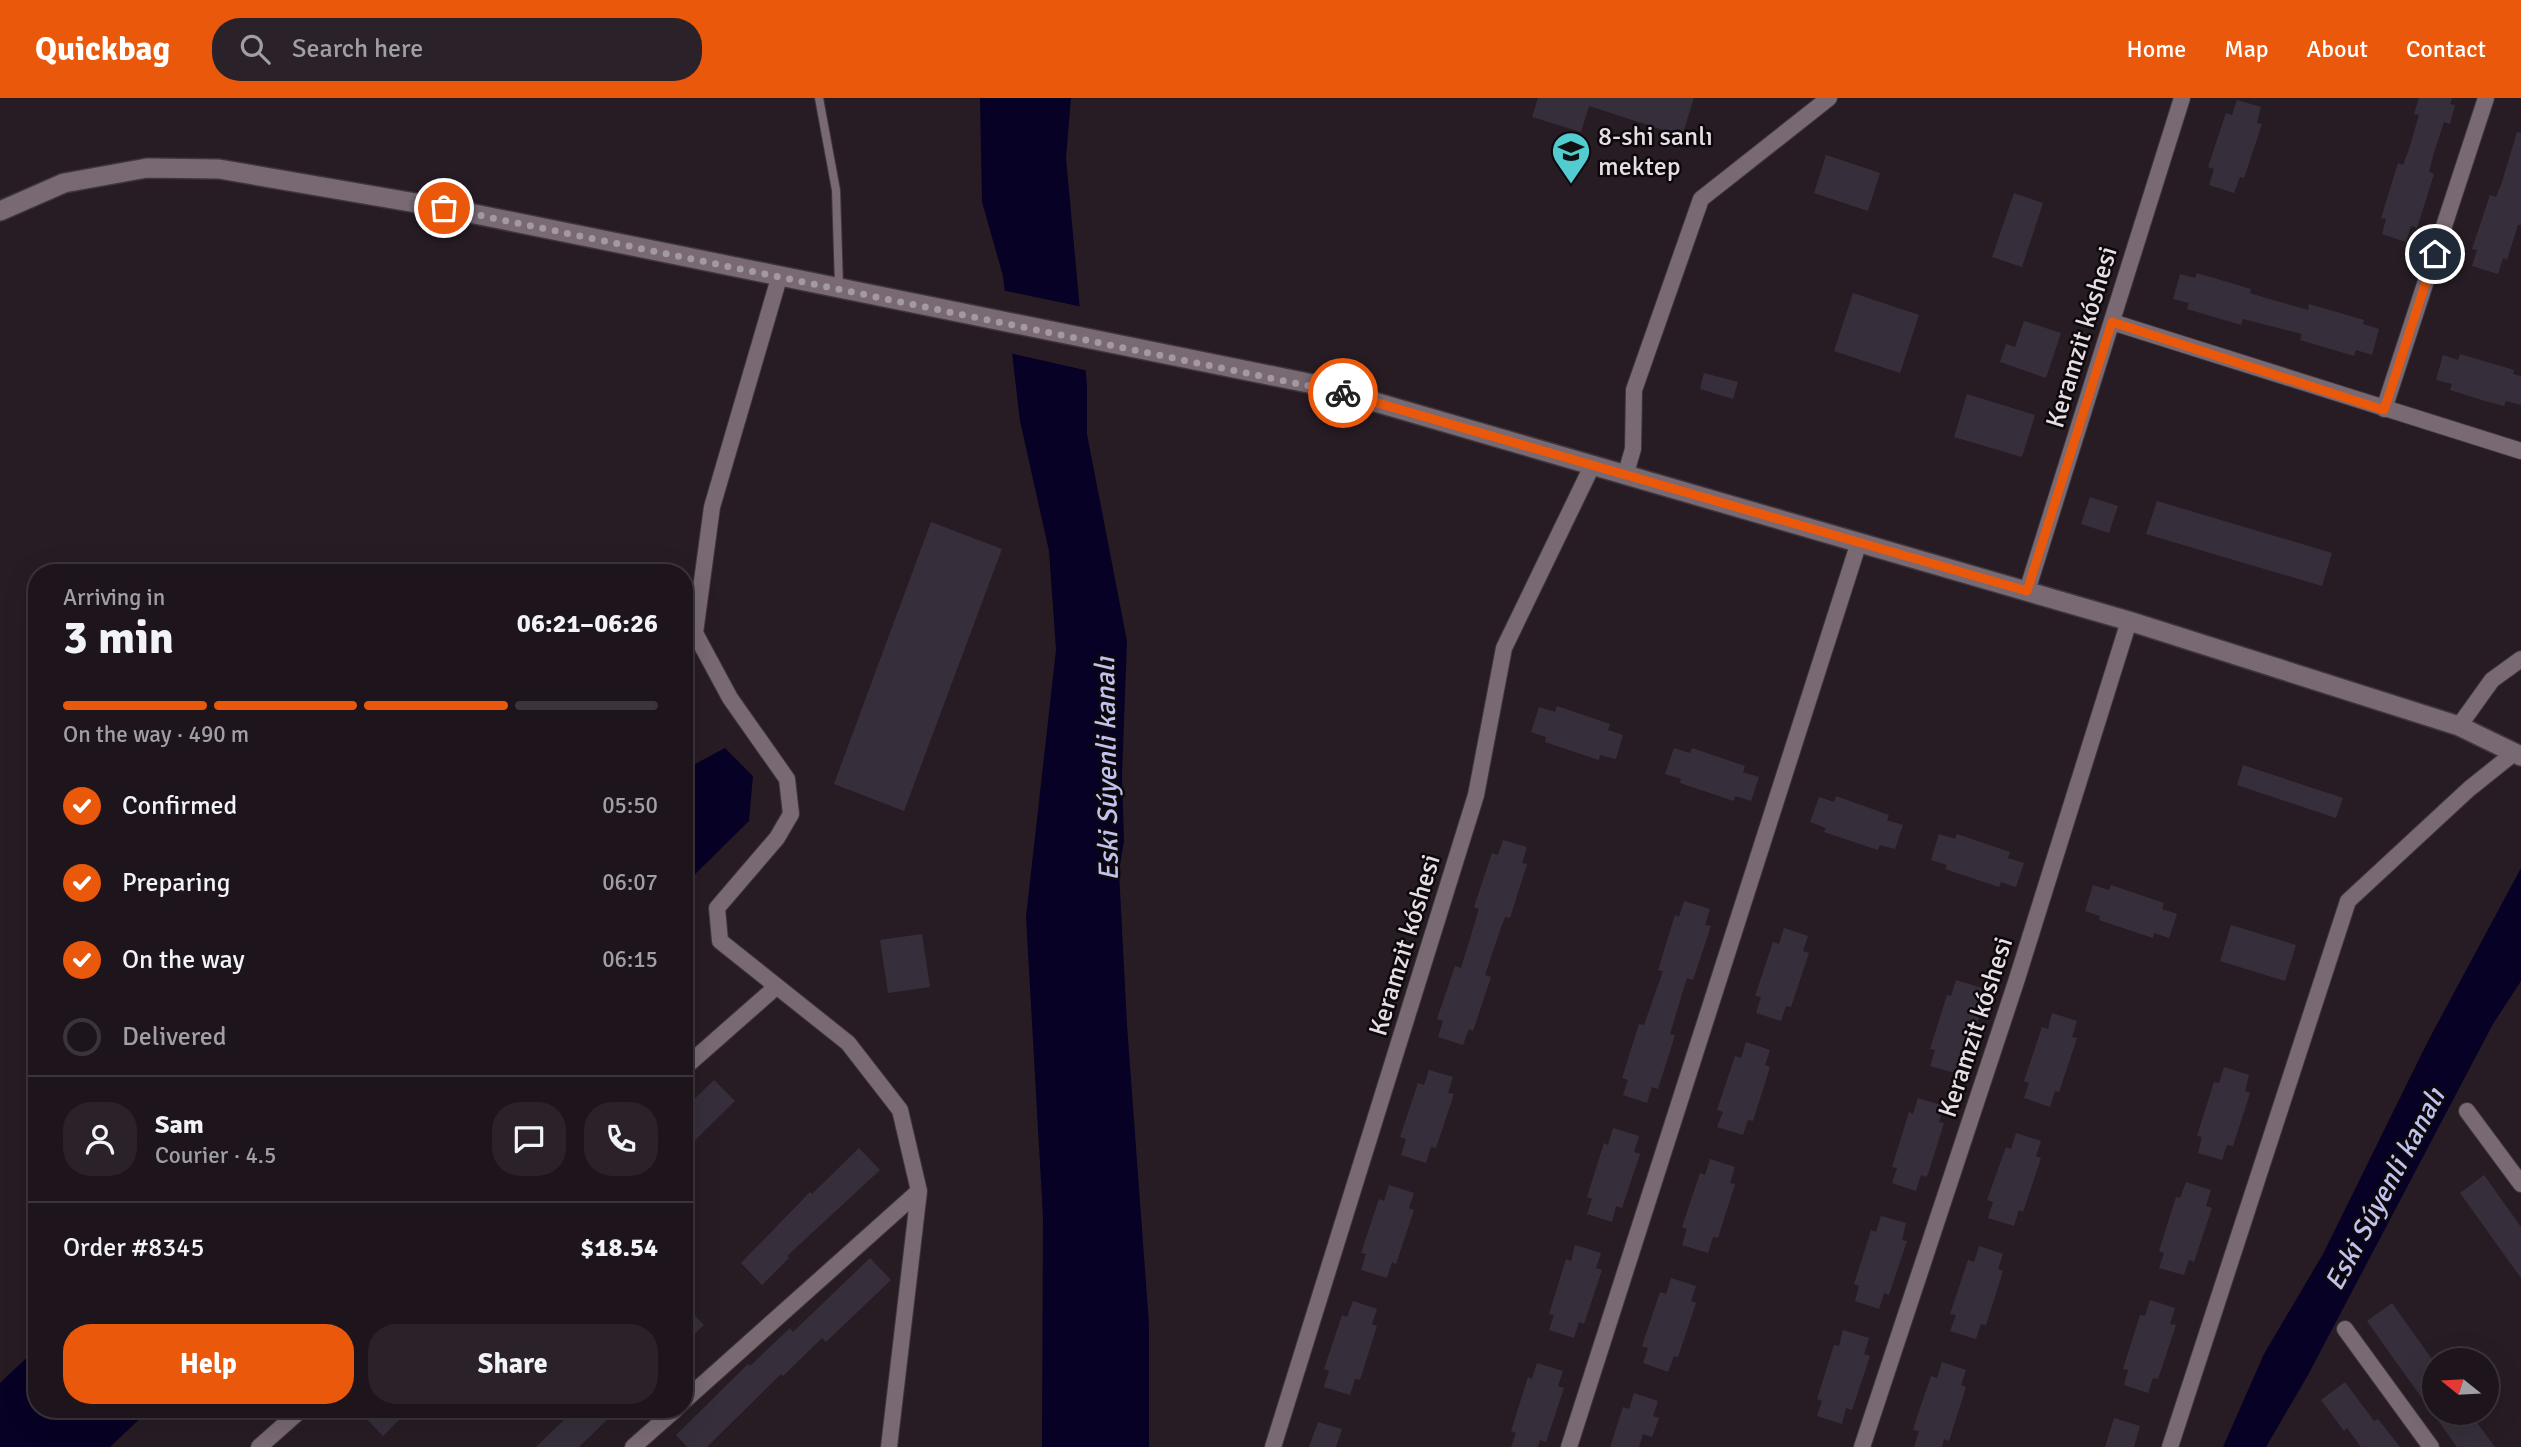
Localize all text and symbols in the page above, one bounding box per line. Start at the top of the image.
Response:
search box [212,18,702,81]
text: Quickbag [35,29,170,70]
icon: search [236,30,274,68]
text: Search here [292,33,423,65]
text: Home [2126,34,2186,64]
text: Map [2224,34,2269,64]
text: About [2307,34,2368,64]
text: Contact [2406,34,2486,64]
place label: 8-shi sanlı mektep [1598,121,1713,183]
school or university icon: 8-shi sanlı mektep [1550,130,1592,185]
pin [414,178,474,238]
icon: bag [425,189,463,227]
pin [2405,224,2465,284]
icon: home [2416,235,2454,273]
street label: Keramzit kóshesi [2039,243,2125,432]
courier [1308,358,1378,428]
icon: bike [1324,374,1362,412]
text: Arriving in [63,583,165,612]
text: 06:21–06:26 [517,608,658,640]
text: 3 min [63,610,174,666]
water label: Eski Súyenli kanalı [1088,655,1126,881]
text: On the way · 490 m [63,720,249,749]
icon: check [63,787,101,825]
text: Confirmed [122,790,237,822]
text: 05:50 [602,791,658,820]
street label: Keramzit kóshesi [1362,851,1448,1040]
icon: check [63,864,101,902]
text: Preparing [122,867,230,899]
text: 06:07 [602,868,658,897]
street label: Keramzit kóshesi [1932,933,2020,1122]
icon: check [63,941,101,979]
text: On the way [122,944,245,976]
text: 06:15 [602,945,658,974]
text: Delivered [122,1021,227,1053]
water label: Eski Súyenli kanalı [2317,1081,2453,1296]
button: person [63,1102,137,1176]
button: chat [492,1102,566,1176]
button: phone [584,1102,658,1176]
text: Sam [155,1109,204,1141]
text: Courier · 4.5 [155,1141,276,1170]
text: Order #8345 [63,1232,204,1264]
text: $18.54 [580,1232,658,1264]
button: Help [63,1324,354,1404]
button: Share [368,1324,658,1404]
north arrow [2422,1348,2499,1424]
map controls [2422,1348,2499,1425]

